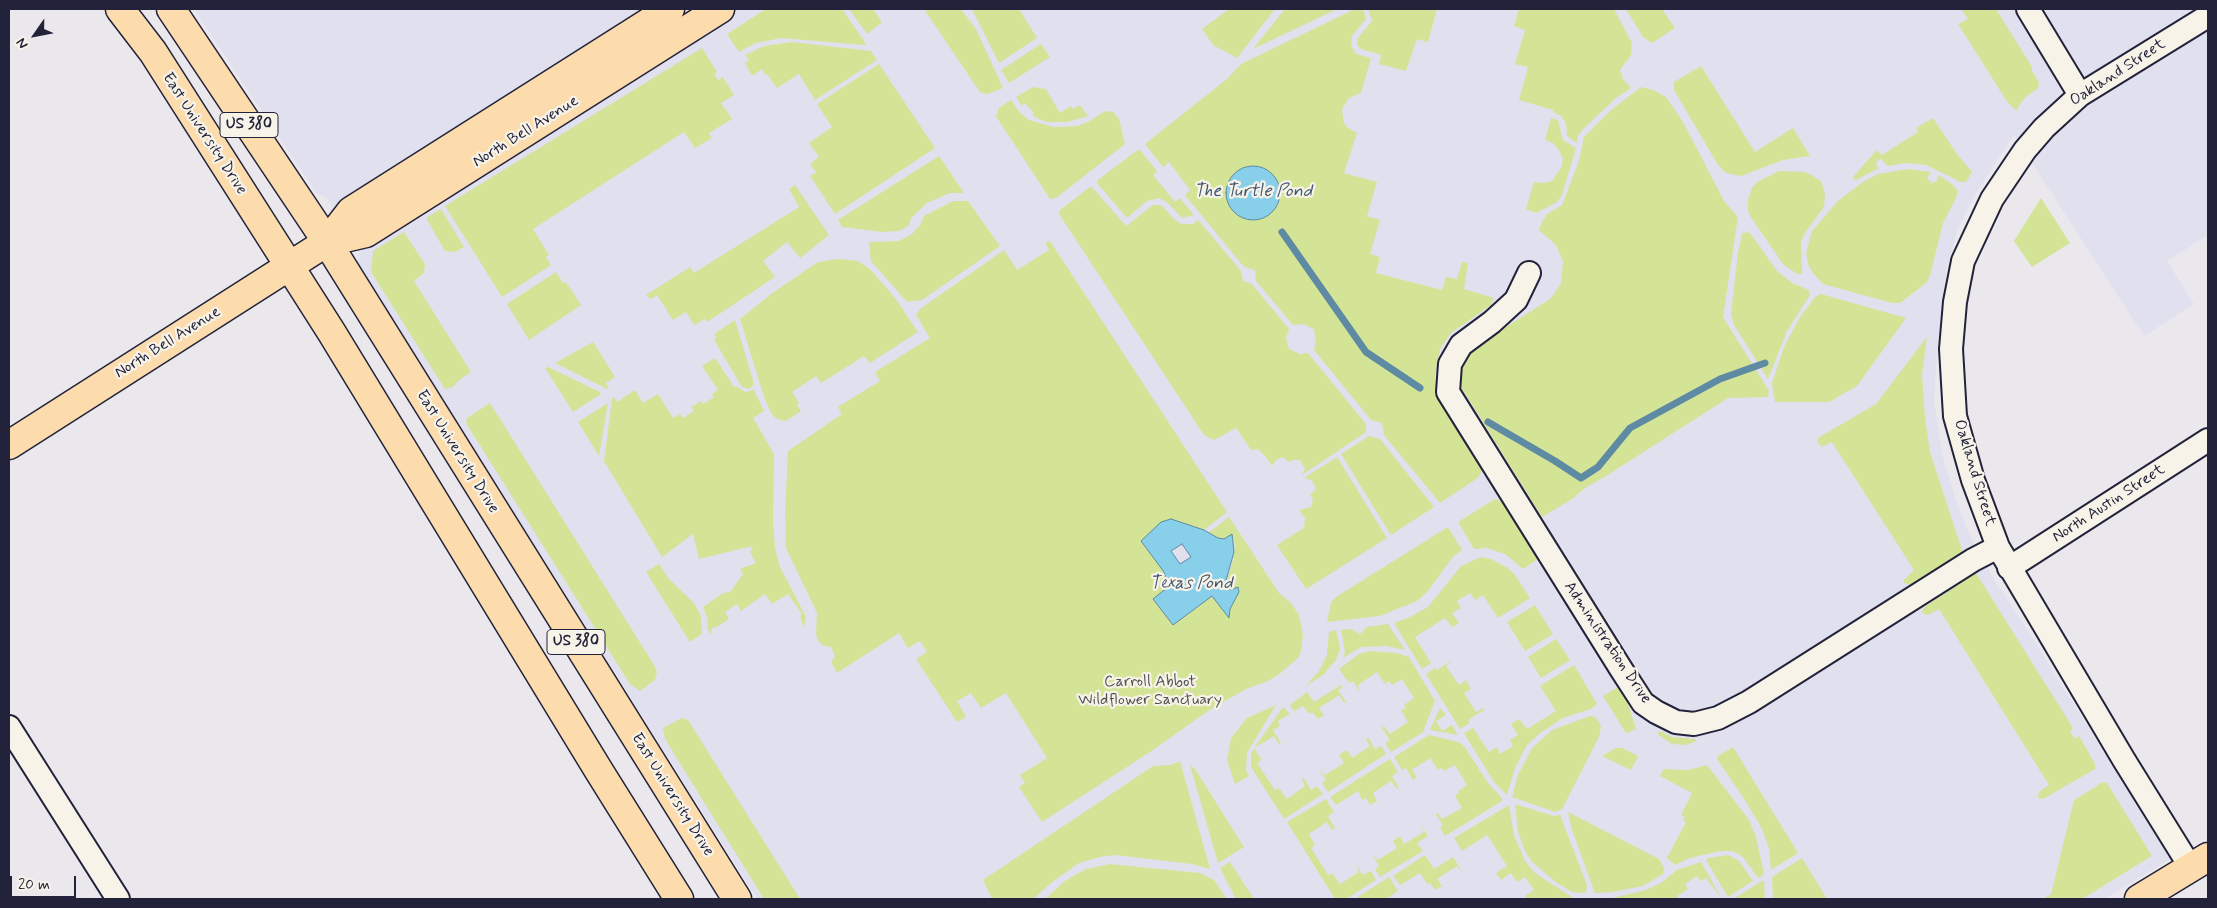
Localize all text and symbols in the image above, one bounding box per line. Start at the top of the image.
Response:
north arrow [10,10,60,60]
text: N [12,34,33,52]
street label: Oakland Street [2067,35,2169,111]
street label: East University Drive [157,69,251,199]
street label: North Bell Avenue [470,92,582,172]
road number: US 380 [220,112,278,138]
water label: The Turtle Pond [1194,181,1312,203]
street label: North Bell Avenue [112,303,224,383]
street label: East University Drive [411,387,503,517]
street label: Oakland Street [1949,418,1999,528]
street label: North Austin Street [2049,460,2169,548]
water label: Texas Pond [1149,573,1233,595]
street label: Administration Drive [1559,578,1655,708]
road number: US 380 [547,630,605,654]
park label: Carroll Abbot Wildflower Sanctuary [1078,673,1222,711]
street label: East University Drive [626,730,718,860]
scale bar [12,866,79,898]
text: 20 m [18,875,50,895]

